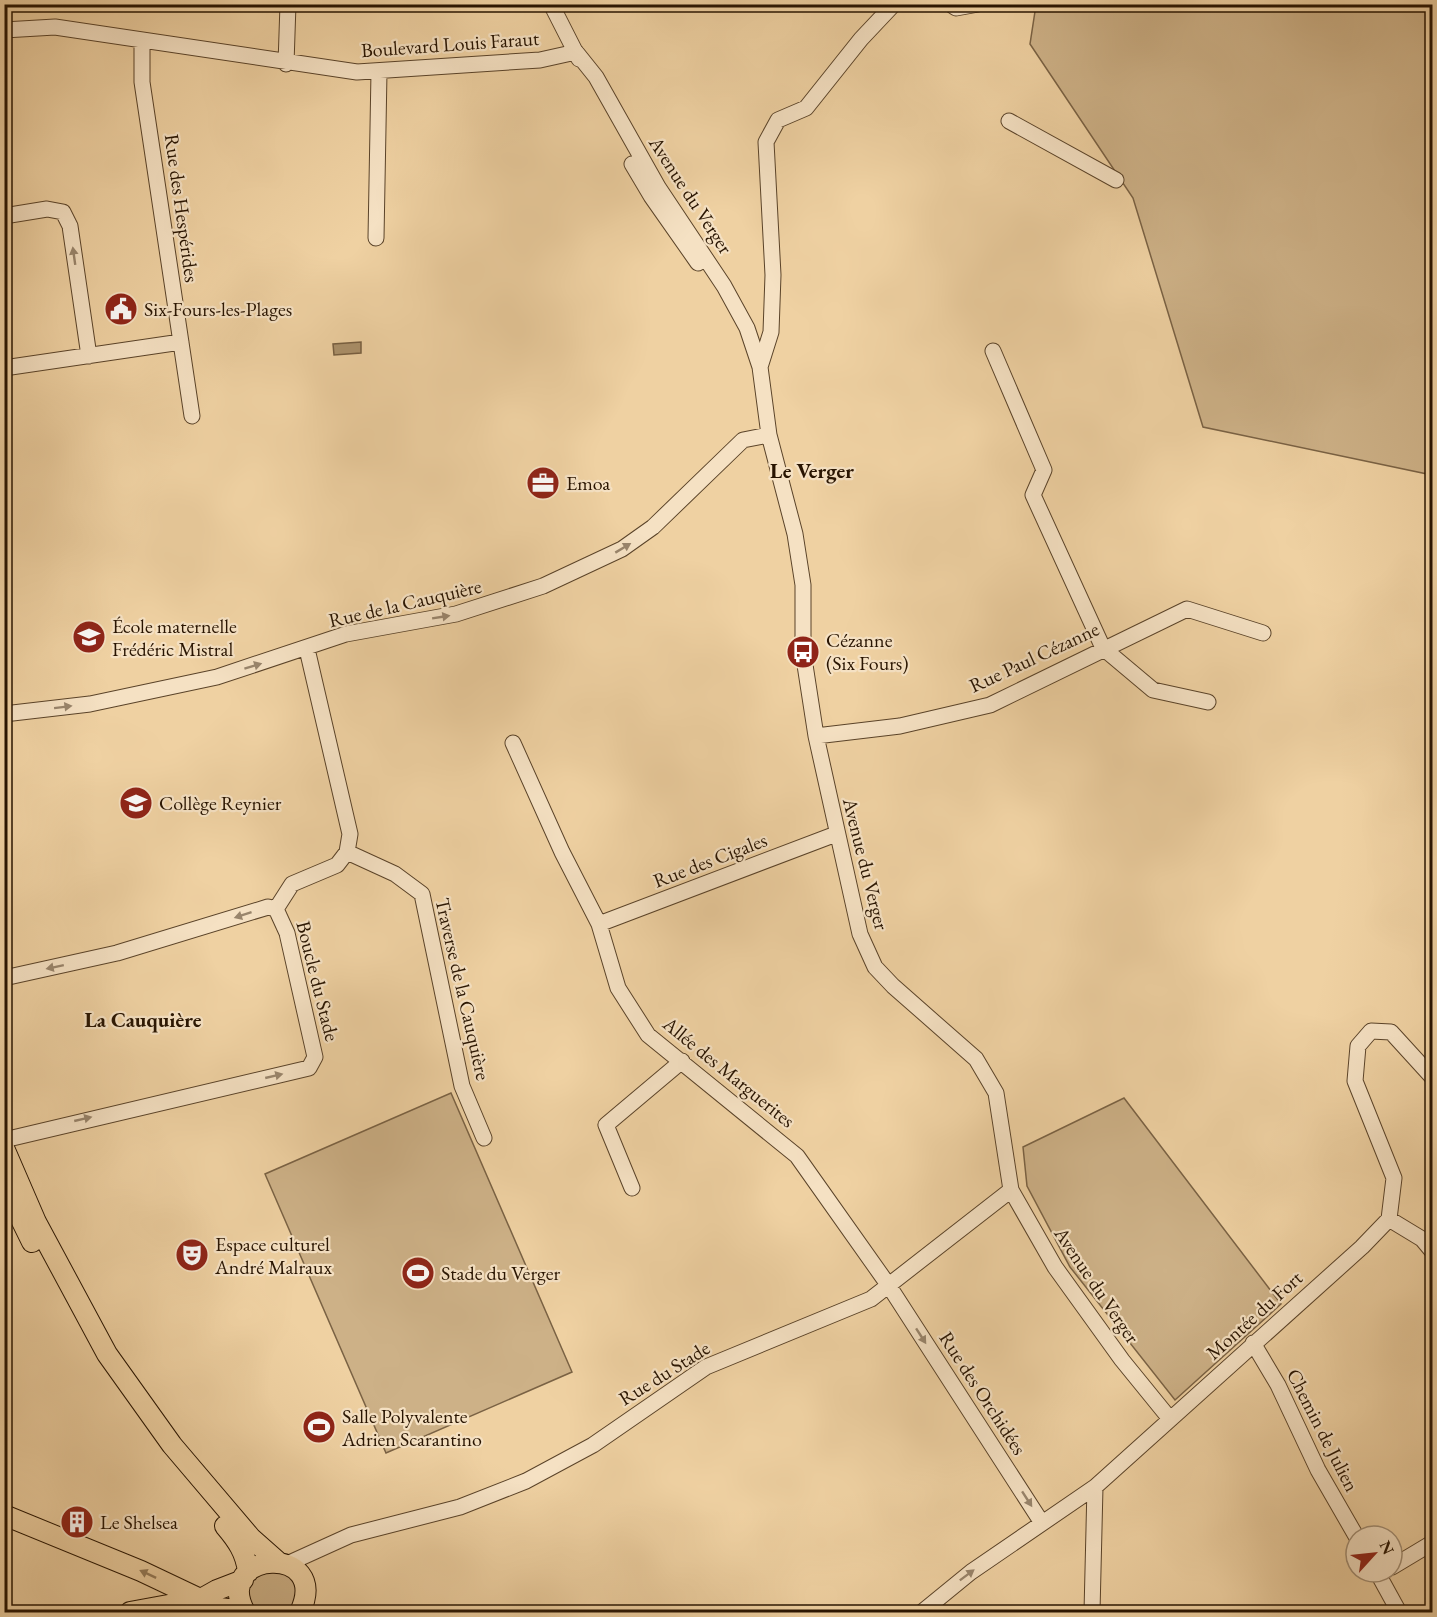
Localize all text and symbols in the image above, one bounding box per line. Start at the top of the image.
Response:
street label: Boulevard Louis Faraut [360,25,541,63]
street label: Avenue du Verger [643,130,739,259]
street label: Rue des Hespérides [159,132,205,284]
one-way arrow [69,247,79,266]
public building icon: Six-Fours-les-Plages [103,291,139,327]
place label: Six-Fours-les-Plages [144,296,292,322]
district label: Le Verger [770,457,854,484]
office icon: Emoa [525,465,561,501]
place label: Emoa [566,470,610,496]
one-way arrow [614,542,631,553]
street label: Rue de la Cauquière [326,573,484,633]
one-way arrow [432,612,451,621]
place label: École maternelle Frédéric Mistral [112,613,237,662]
street label: Rue Paul Cézanne [965,615,1103,698]
school or university icon: École maternelle Frédéric Mistral [71,619,107,655]
place label: Cézanne (Six Fours) [826,627,909,676]
bus stop icon: Cézanne (Six Fours) [785,634,821,670]
one-way arrow [244,661,262,670]
one-way arrow [53,702,72,712]
school or university icon: Collège Reynier [118,785,154,821]
place label: Collège Reynier [159,790,282,816]
street label: Avenue du Verger [837,794,895,933]
street label: Rue des Cigales [649,826,771,894]
street label: Traverse de la Cauquière [429,895,497,1083]
one-way arrow [234,911,252,921]
street label: Boucle du Stade [291,918,346,1044]
one-way arrow [45,963,64,972]
district label: La Cauquière [85,1006,202,1033]
street label: Allée des Marguerites [657,1010,800,1133]
one-way arrow [264,1071,283,1080]
one-way arrow [74,1114,93,1124]
street label: Avenue du Verger [1048,1221,1146,1349]
place label: Espace culturel André Malraux [214,1231,333,1280]
theatre icon: Espace culturel André Malraux [174,1237,210,1273]
sports icon: Stade du Verger [400,1255,436,1291]
place label: Stade du Verger [441,1260,561,1286]
street label: Montée du Fort [1200,1264,1308,1365]
street label: Rue des Orchidées [933,1326,1033,1460]
one-way arrow [915,1327,927,1343]
street label: Rue du Stade [614,1335,715,1411]
street label: Chemin de Julien [1281,1364,1365,1496]
place label: Salle Polyvalente Adrien Scarantino [341,1403,482,1452]
sports icon: Salle Polyvalente Adrien Scarantino [301,1409,337,1445]
one-way arrow [1021,1491,1032,1507]
building icon: Le Shelsea [59,1504,95,1540]
place label: Le Shelsea [100,1509,178,1535]
north arrow [1344,1524,1404,1584]
text: N [1375,1537,1399,1558]
one-way arrow [959,1569,975,1581]
one-way arrow [140,1570,157,1579]

